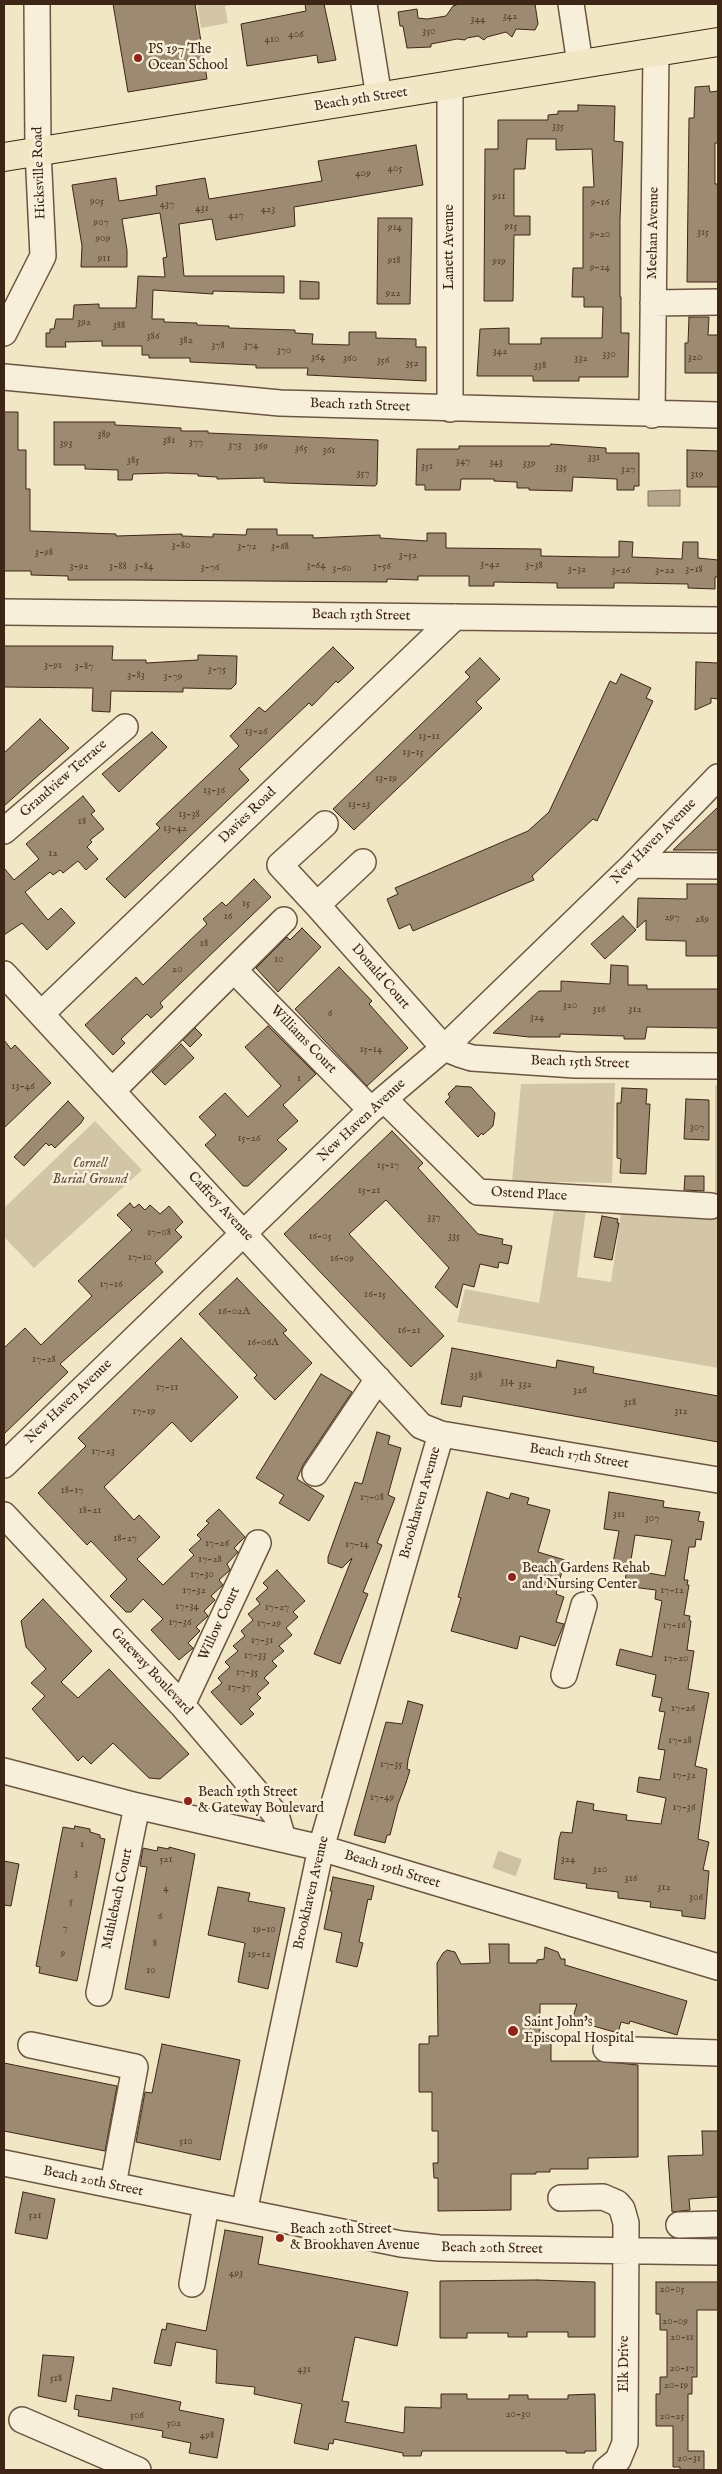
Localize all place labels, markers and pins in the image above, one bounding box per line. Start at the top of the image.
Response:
place label: PS 197 The Ocean School [148,42,228,74]
marker: PS 197 The Ocean School [132,52,144,64]
place label: Beach Gardens Rehab and Nursing Center [522,1561,650,1594]
marker: Beach Gardens Rehab and Nursing Center [506,1571,518,1583]
place label: Beach 19th Street & Gateway Boulevard [198,1785,324,1818]
marker: Beach 19th Street & Gateway Boulevard [182,1795,194,1807]
place label: Saint John's Episcopal Hospital [524,2015,634,2048]
marker: Saint John's Episcopal Hospital [506,2024,520,2038]
place label: Beach 20th Street & Brookhaven Avenue [290,2222,420,2254]
marker: Beach 20th Street & Brookhaven Avenue [274,2232,286,2244]

